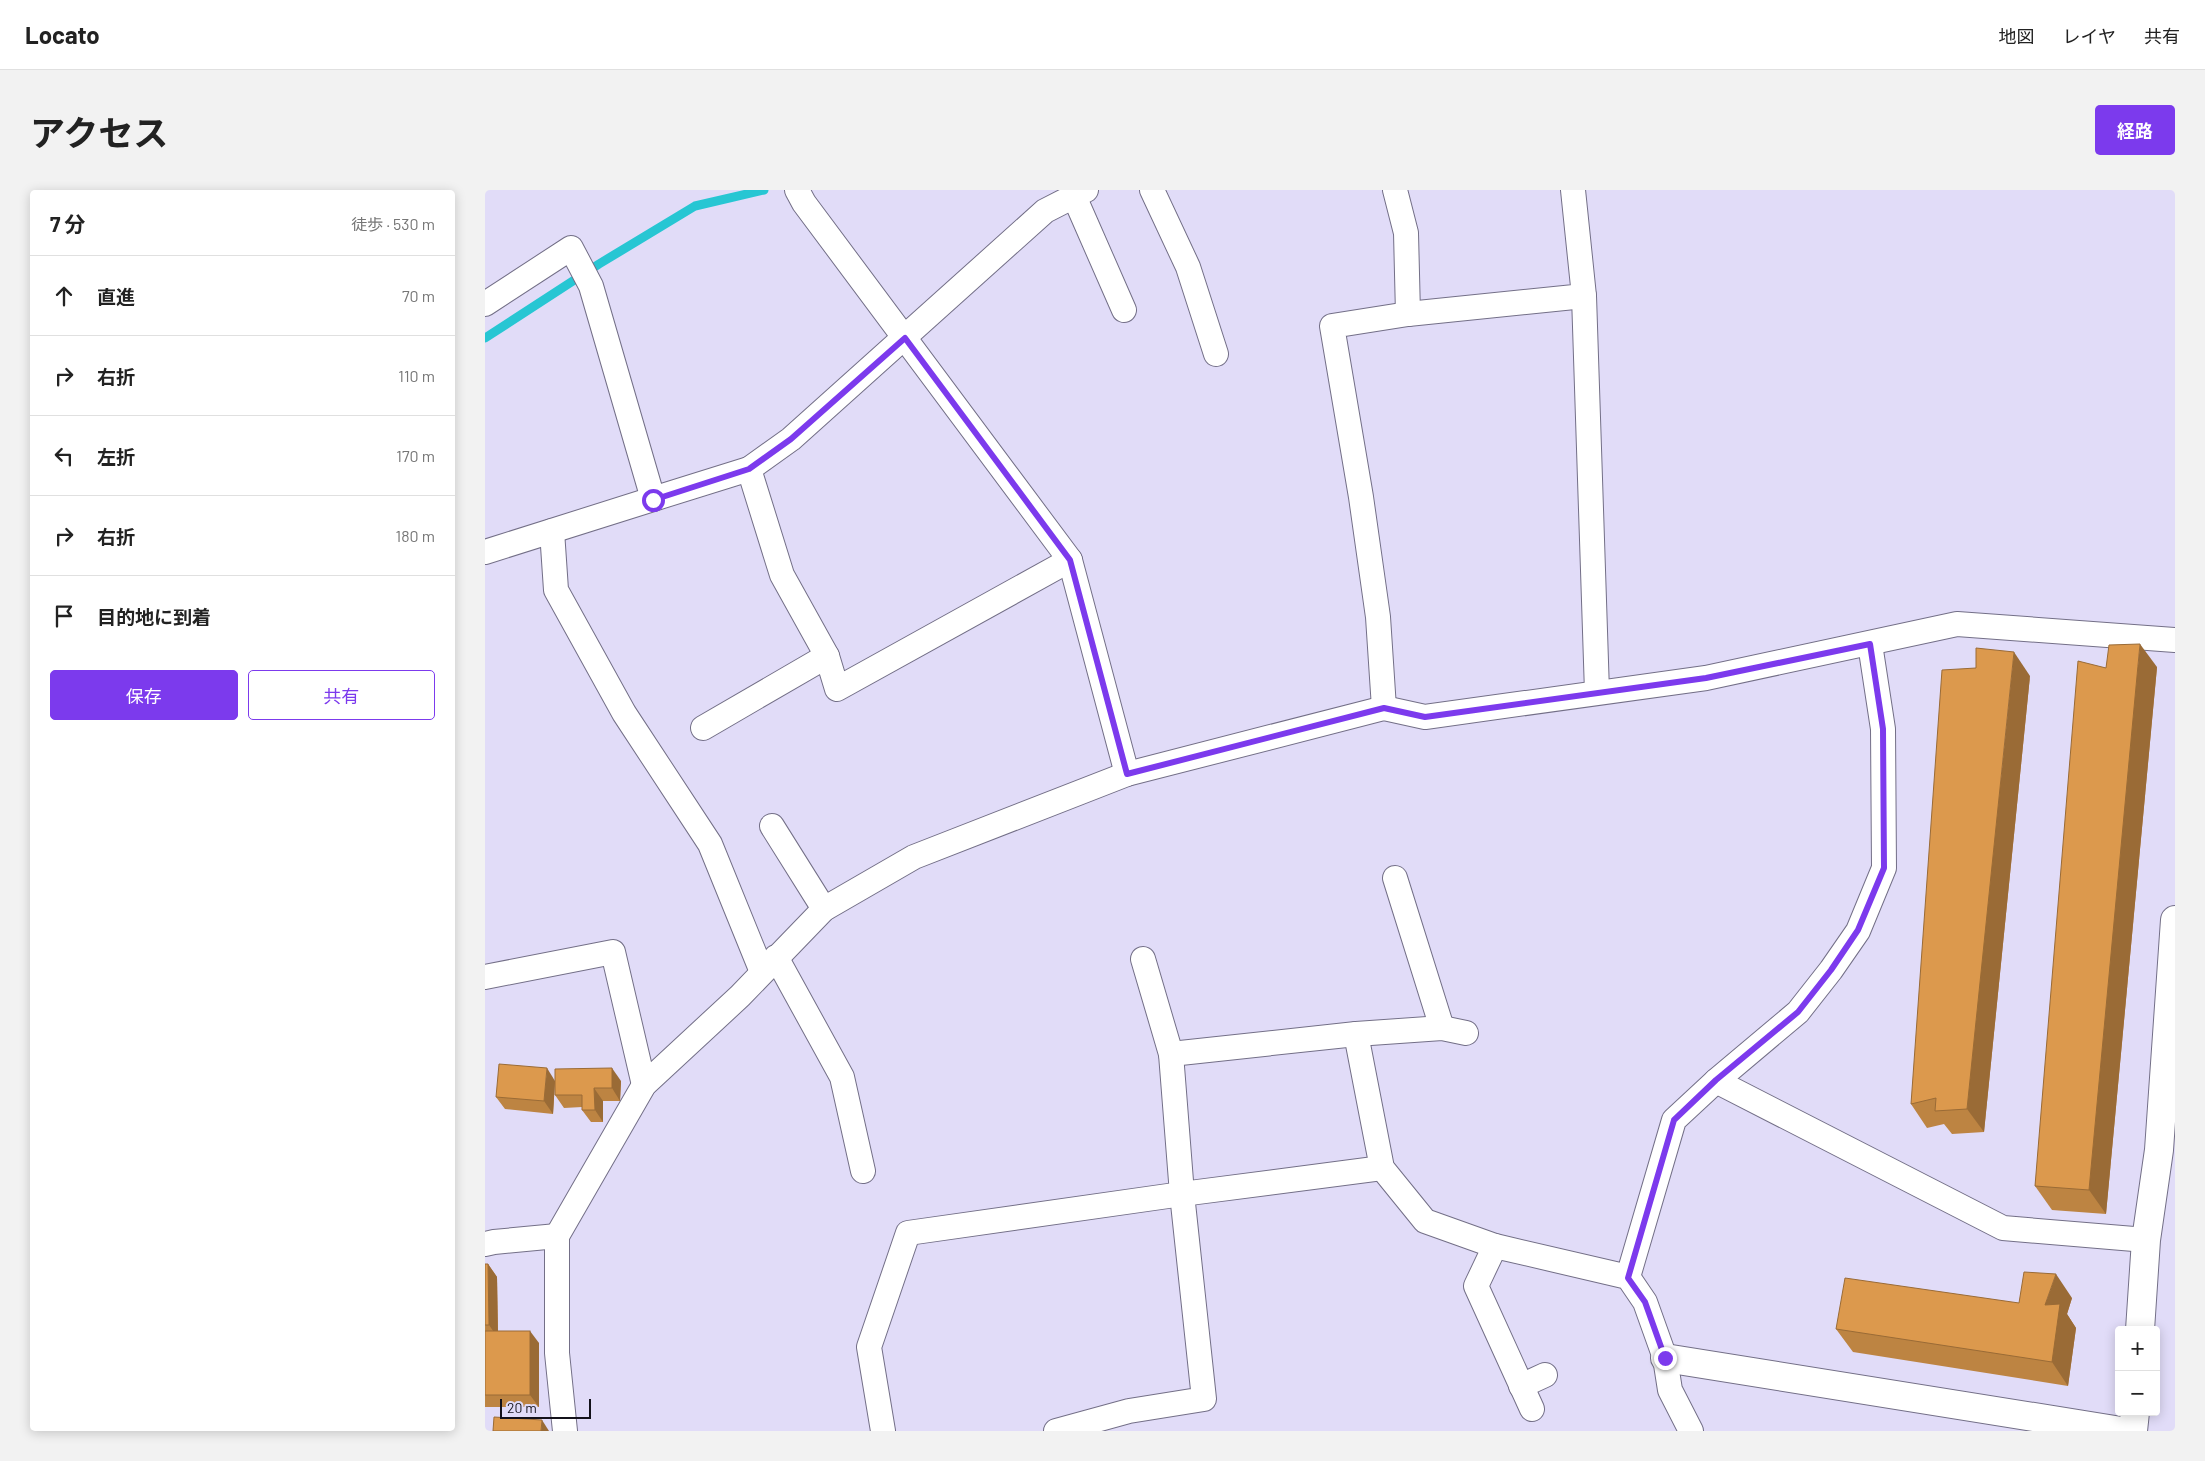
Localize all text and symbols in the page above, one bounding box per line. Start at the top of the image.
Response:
text: Locato [25,20,100,49]
text: 地図 [1999,25,2035,47]
text: レイヤ [2063,25,2116,47]
text: 共有 [2144,25,2180,47]
button: 経路 [2095,105,2175,155]
text: アクセス [30,111,168,153]
text: 7 分 [50,211,86,236]
text: 徒歩 · 530 m [351,214,435,233]
icon: ahead [50,282,78,310]
text: 直進 [97,285,135,308]
text: 70 m [402,286,435,305]
icon: right [50,362,78,390]
text: 右折 [97,365,135,388]
text: 110 m [398,366,435,385]
icon: left [50,442,78,470]
text: 左折 [97,445,135,468]
text: 170 m [396,446,435,465]
route start [642,489,665,512]
icon: right [50,522,78,550]
text: 右折 [97,525,135,548]
text: 180 m [396,526,435,545]
icon: arrive [50,602,78,630]
text: 目的地に到着 [97,605,211,628]
button: 保存 [50,670,238,720]
button: 共有 [248,670,435,720]
map controls [2115,1326,2160,1416]
button: + [2115,1326,2160,1371]
route end [1654,1347,1677,1370]
button: − [2115,1371,2160,1416]
scale bar [500,1396,591,1419]
text: 20 m [507,1399,537,1416]

